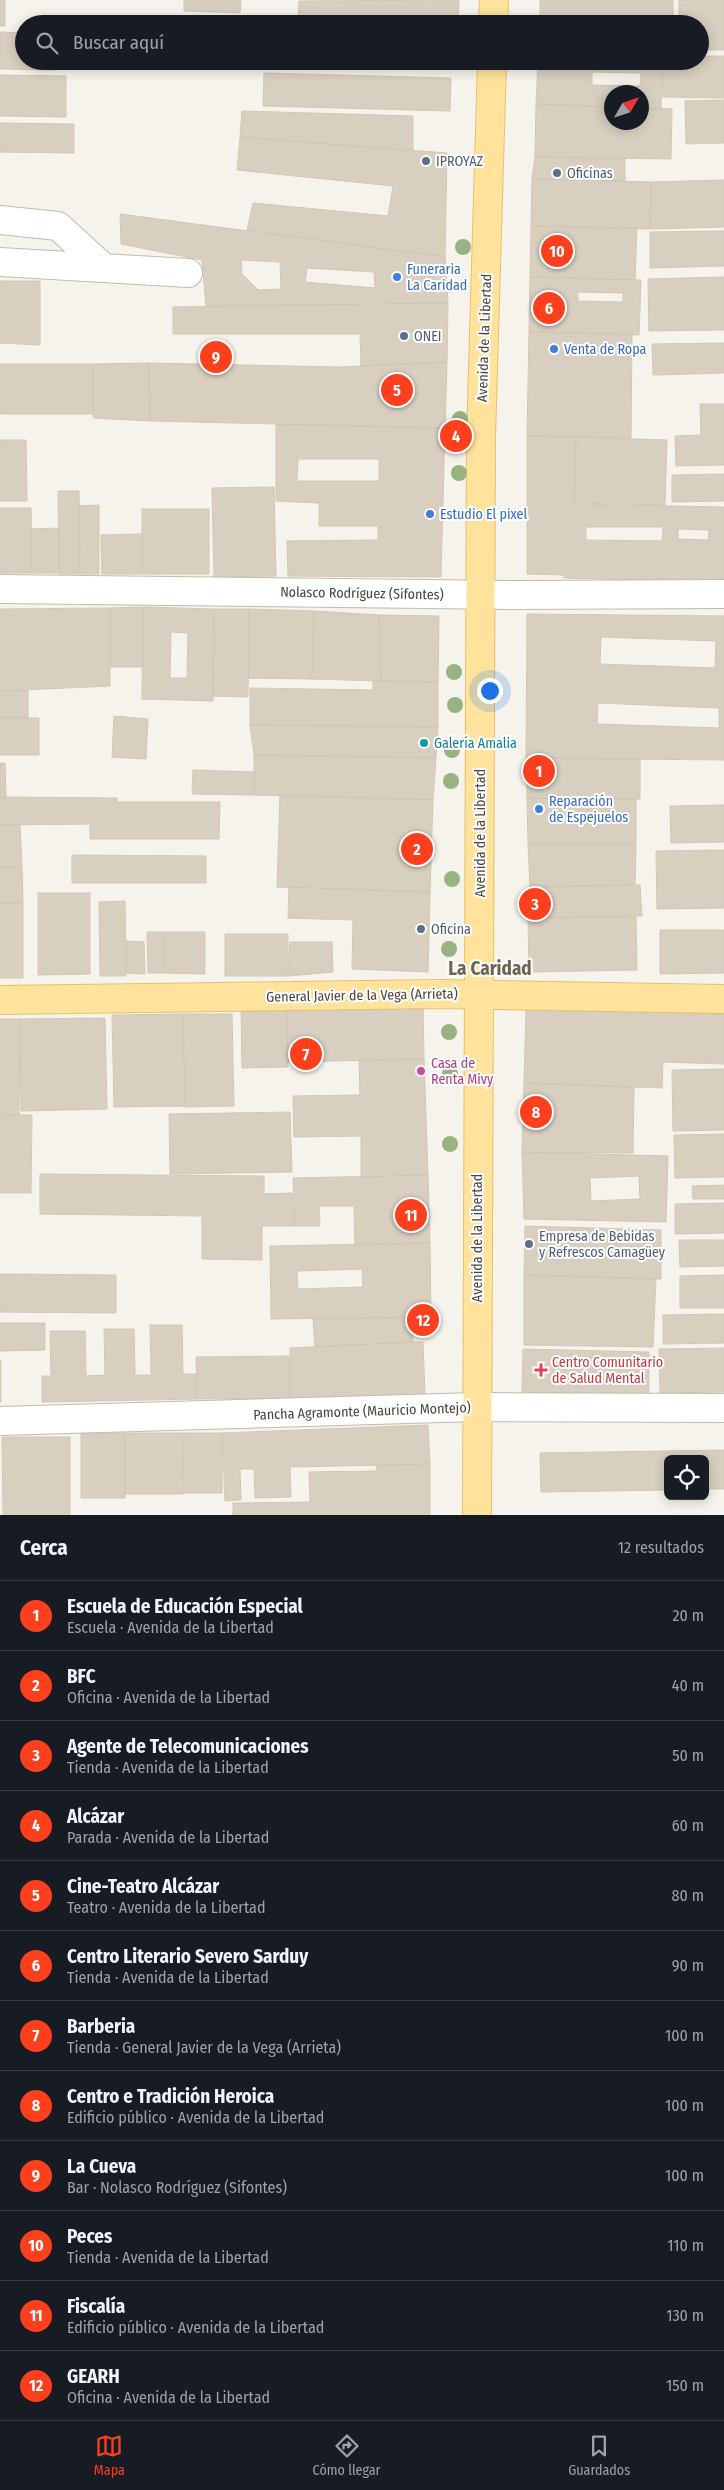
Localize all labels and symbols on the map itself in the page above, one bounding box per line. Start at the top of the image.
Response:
north arrow [604,85,649,130]
place label: IPROYAZ [436,153,484,170]
marker: IPROYAZ [420,155,432,167]
place label: Oficinas [567,165,613,182]
marker: Oficinas [551,167,563,179]
pin: 10 [541,232,573,270]
place label: Funeraria La Caridad [407,261,467,294]
marker: Funeraria La Caridad [391,271,403,283]
street label: Avenida de la Libertad [474,274,495,402]
pin: 6 [533,289,565,327]
place label: ONEI [414,328,442,345]
marker: ONEI [398,330,410,342]
pin: 9 [200,338,232,376]
place label: Venta de Ropa [564,341,647,358]
marker: Venta de Ropa [548,343,560,355]
pin: 5 [381,371,413,409]
pin: 4 [440,417,472,455]
place label: Estudio El pixel [440,506,527,523]
marker: Estudio El pixel [424,508,436,520]
street label: Nolasco Rodríguez (Sifontes) [280,584,444,603]
your location [477,678,503,704]
place label: Galería Amalia [434,735,517,752]
marker: Galería Amalia [418,737,430,749]
pin: 1 [523,752,555,790]
street label: Avenida de la Libertad [472,769,489,897]
place label: Reparación de Espejuelos [549,793,628,826]
marker: Reparación de Espejuelos [533,803,545,815]
pin: 2 [401,830,433,868]
pin: 3 [519,885,551,923]
place label: Oficina [431,921,471,938]
marker: Oficina [415,923,427,935]
district label: La Caridad [448,957,532,980]
street label: General Javier de la Vega (Arrieta) [266,985,458,1006]
pin: 7 [290,1035,322,1073]
place label: Casa de Renta Mivy [431,1055,494,1088]
marker: Casa de Renta Mivy [415,1065,427,1077]
pin: 8 [520,1093,552,1131]
street label: Avenida de la Libertad [469,1174,486,1302]
pin: 11 [395,1196,427,1234]
place label: Empresa de Bebidas y Refrescos Camagüey [539,1228,666,1261]
marker: Empresa de Bebidas y Refrescos Camagüey [523,1238,535,1250]
pin: 12 [407,1301,439,1339]
place label: Centro Comunitario de Salud Mental [552,1354,663,1387]
marker: Centro Comunitario de Salud Mental [534,1363,548,1377]
street label: Pancha Agramonte (Mauricio Montejo) [253,1399,471,1424]

